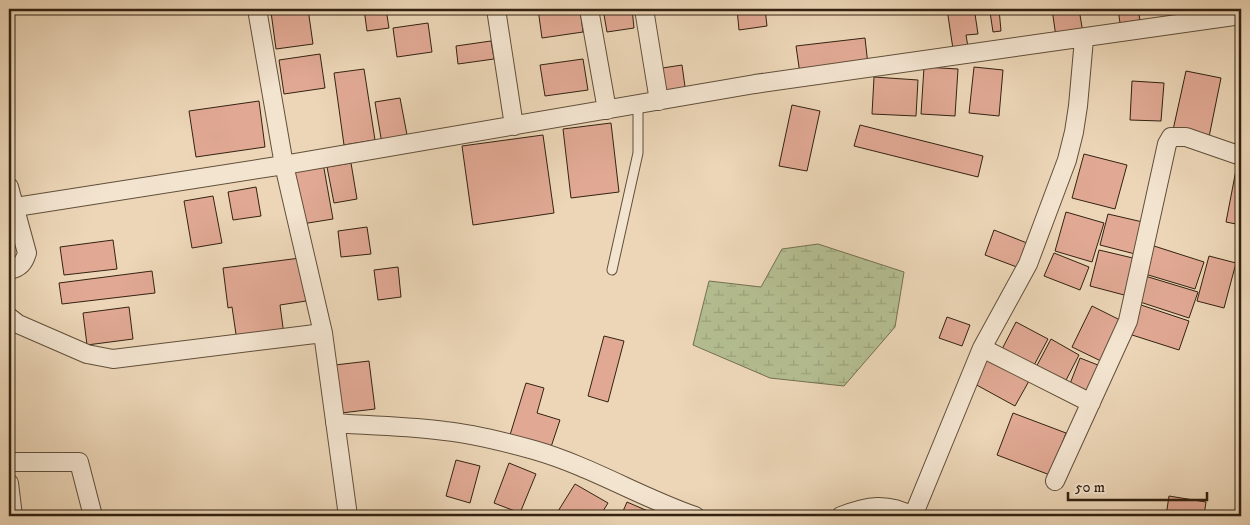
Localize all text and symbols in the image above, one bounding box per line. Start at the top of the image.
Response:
scale bar [1068,470,1206,502]
text: 50 m [1075,478,1105,497]

